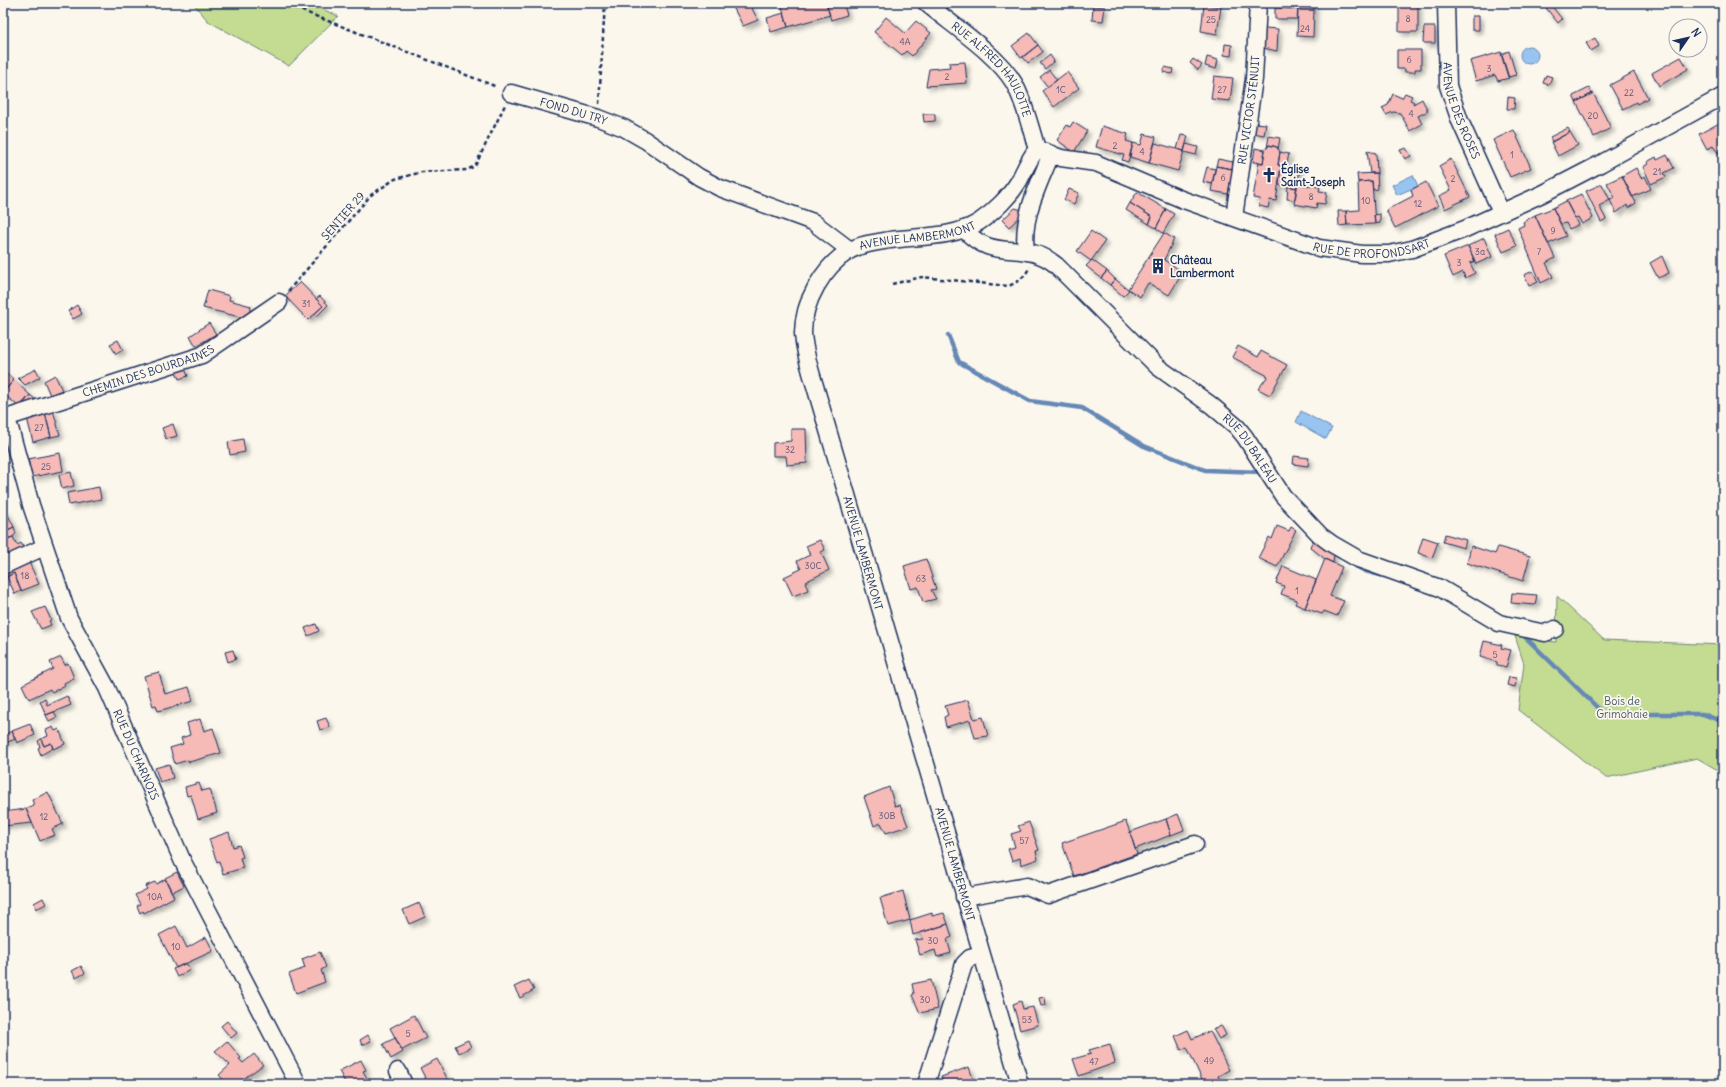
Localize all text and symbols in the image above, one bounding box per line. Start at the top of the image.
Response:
house number: 8 [1405,13,1411,24]
house number: 25 [1206,14,1216,25]
north arrow [1668,18,1708,58]
street label: RUE ALFRED HAULOTTE [949,19,1034,119]
house number: 24 [1300,23,1310,34]
text: N [1688,25,1704,39]
house number: 4A [900,36,911,47]
house number: 6 [1406,54,1412,65]
street label: RUE VICTOR STÉNUIT [1235,55,1262,166]
street label: AVENUE DES ROSES [1440,62,1483,161]
house number: 3 [1486,63,1492,74]
house number: 2 [945,71,950,82]
house number: 1C [1056,84,1066,95]
house number: 27 [1217,84,1227,95]
house number: 22 [1624,87,1634,98]
street label: FOND DU TRY [538,95,609,128]
house number: 4 [1408,108,1414,119]
house number: 20 [1588,110,1599,121]
house number: 2 [1113,140,1118,151]
house number: 4 [1139,146,1145,157]
house number: 1 [1510,149,1514,160]
place label: Église Saint-Joseph [1281,161,1346,190]
church icon: Église Saint-Joseph [1260,166,1278,184]
house number: 21 [1653,166,1661,177]
house number: 6 [1220,172,1226,183]
house number: 2 [1451,173,1456,184]
street label: SENTIER 29 [318,189,368,243]
house number: 8 [1308,191,1314,202]
house number: 10 [1361,195,1371,206]
house number: 12 [1414,198,1422,209]
street label: AVENUE LAMBERMONT [857,218,978,253]
house number: 9 [1550,225,1556,236]
street label: RUE DE PROFONDSART [1311,236,1432,261]
house number: 3a [1475,246,1485,257]
house number: 7 [1537,246,1542,257]
place label: Château Lambermont [1170,253,1234,280]
building icon: Château Lambermont [1149,257,1167,275]
house number: 3 [1456,257,1462,268]
house number: 31 [302,298,310,309]
street label: CHEMIN DES BOURDAINES [81,342,217,400]
street label: RUE DU BALEAU [1220,411,1280,486]
house number: 27 [34,422,44,433]
house number: 32 [785,444,795,455]
house number: 25 [41,461,51,472]
street label: AVENUE LAMBERMONT [840,494,886,612]
house number: 30C [805,560,822,571]
house number: 18 [21,570,29,581]
house number: 63 [916,573,926,584]
house number: 1 [1295,585,1299,596]
house number: 5 [1492,649,1498,660]
park label: Bois de Grimohaie [1596,694,1648,721]
street label: RUE DU CHARNOIS [110,707,162,802]
street label: AVENUE LAMBERMONT [932,805,978,923]
house number: 30B [879,810,896,821]
house number: 12 [40,811,48,822]
house number: 57 [1019,835,1029,846]
house number: 10A [147,891,163,902]
house number: 30 [927,935,939,946]
house number: 10 [171,941,181,952]
house number: 30 [919,994,931,1005]
house number: 53 [1022,1014,1032,1025]
house number: 5 [405,1028,411,1039]
house number: 49 [1204,1055,1214,1066]
house number: 47 [1089,1056,1099,1067]

